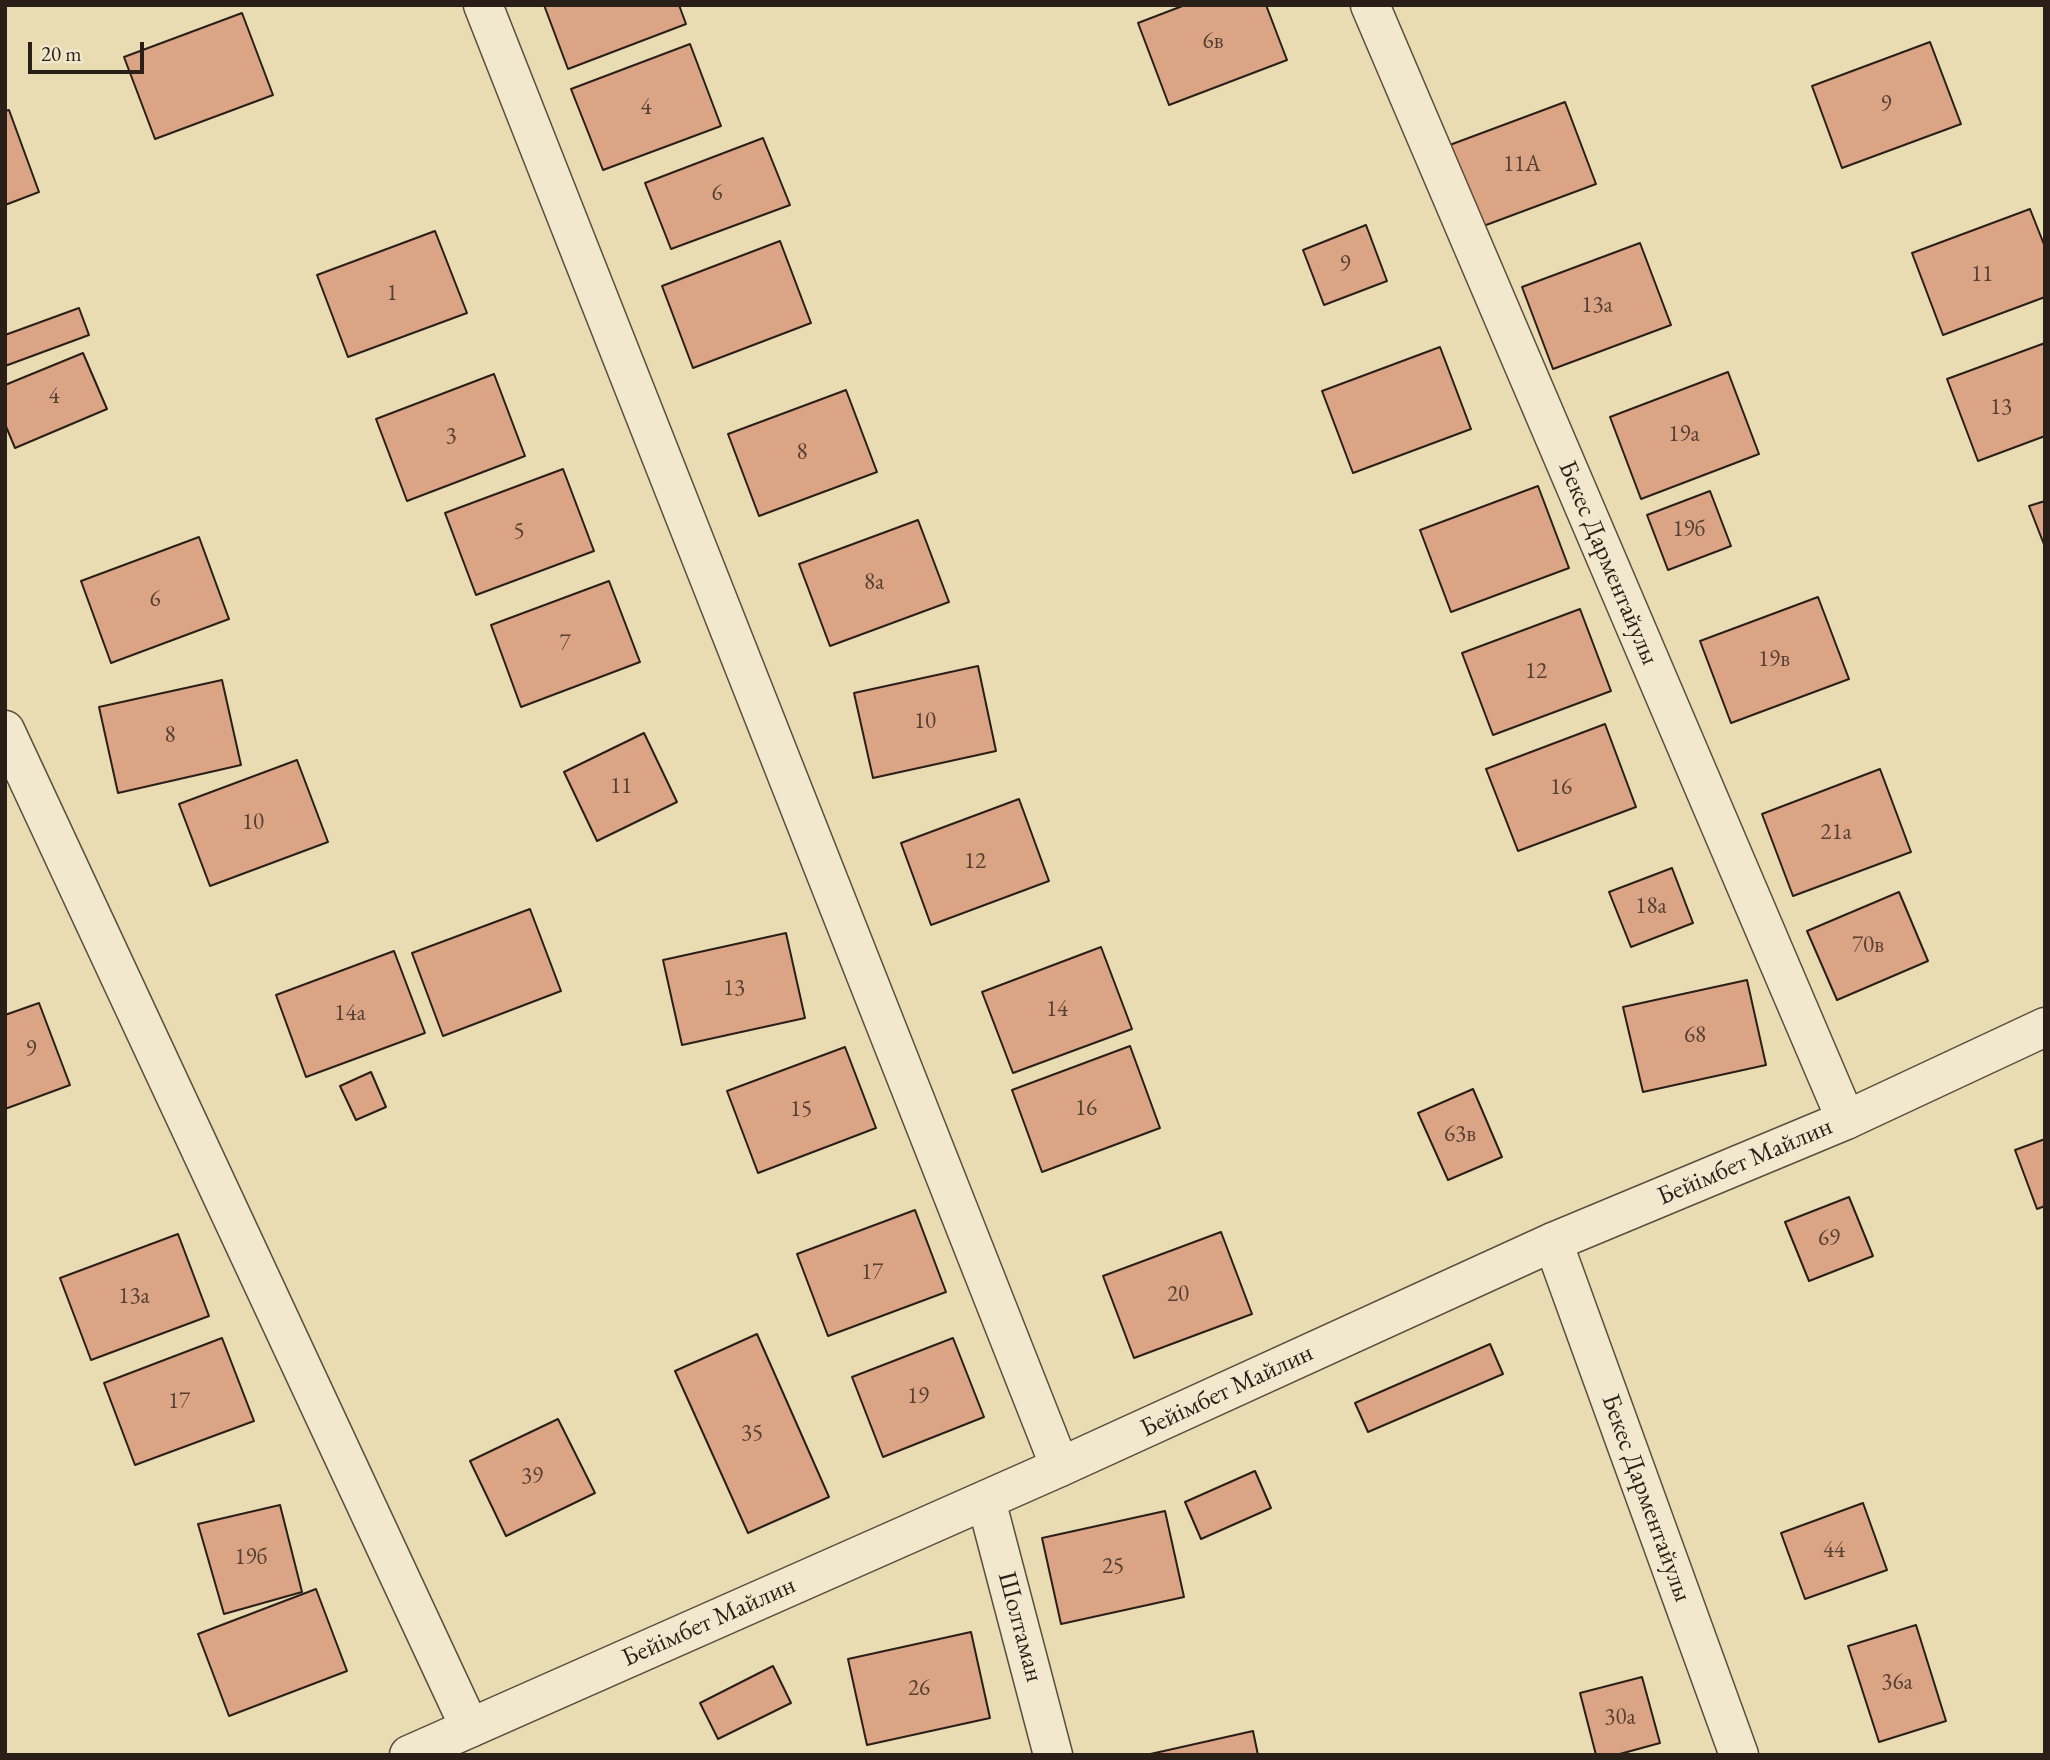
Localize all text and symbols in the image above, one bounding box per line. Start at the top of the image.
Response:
scale bar [32,28,147,72]
house number: 6в [1203,28,1223,56]
text: 20 m [41,40,82,67]
house number: 9 [1880,91,1892,119]
house number: 4 [640,94,652,122]
house number: 11А [1503,151,1541,179]
house number: 6 [711,180,723,208]
house number: 9 [1339,251,1351,279]
house number: 11 [1971,261,1993,289]
house number: 1 [386,280,398,308]
house number: 13а [1581,292,1613,320]
house number: 4 [48,383,60,411]
house number: 13 [1990,394,2012,422]
house number: 19а [1668,421,1700,449]
house number: 3 [445,423,457,451]
house number: 8 [796,439,808,467]
street label: Бекес Дарментайулы [1551,456,1665,670]
house number: 19б [1673,516,1705,544]
house number: 5 [513,518,525,546]
house number: 8а [864,569,884,597]
house number: 6 [149,586,161,614]
house number: 7 [559,630,571,658]
house number: 19в [1758,646,1790,674]
house number: 12 [1525,658,1547,686]
house number: 10 [914,708,936,736]
house number: 8 [164,722,176,750]
house number: 11 [610,773,632,801]
house number: 16 [1550,774,1572,802]
house number: 10 [242,809,264,837]
house number: 21а [1820,819,1852,847]
house number: 12 [964,848,986,876]
house number: 18а [1635,893,1667,921]
house number: 70в [1852,932,1884,960]
house number: 13 [723,975,745,1003]
house number: 14 [1046,996,1068,1024]
house number: 14а [334,1000,366,1028]
house number: 68 [1684,1022,1706,1050]
house number: 9 [25,1036,37,1064]
house number: 16 [1075,1095,1097,1123]
house number: 15 [790,1096,812,1124]
street label: Бейімбет Майлин [1653,1111,1837,1213]
house number: 63в [1444,1121,1476,1149]
house number: 69 [1818,1225,1840,1253]
house number: 17 [861,1259,883,1287]
house number: 20 [1167,1281,1189,1309]
house number: 13а [118,1283,150,1311]
street label: Бейімбет Майлин [1136,1337,1318,1445]
house number: 19 [907,1383,929,1411]
house number: 17 [168,1388,190,1416]
street label: Бекес Дарментайулы [1594,1390,1698,1606]
house number: 35 [741,1420,763,1448]
house number: 39 [521,1463,543,1491]
house number: 44 [1823,1537,1845,1565]
house number: 19б [235,1544,267,1572]
house number: 25 [1102,1553,1124,1581]
street label: Шолтаман [990,1568,1050,1686]
street label: Бейімбет Майлин [617,1570,801,1674]
house number: 36а [1881,1669,1913,1697]
house number: 26 [908,1675,930,1703]
house number: 30а [1604,1704,1636,1732]

